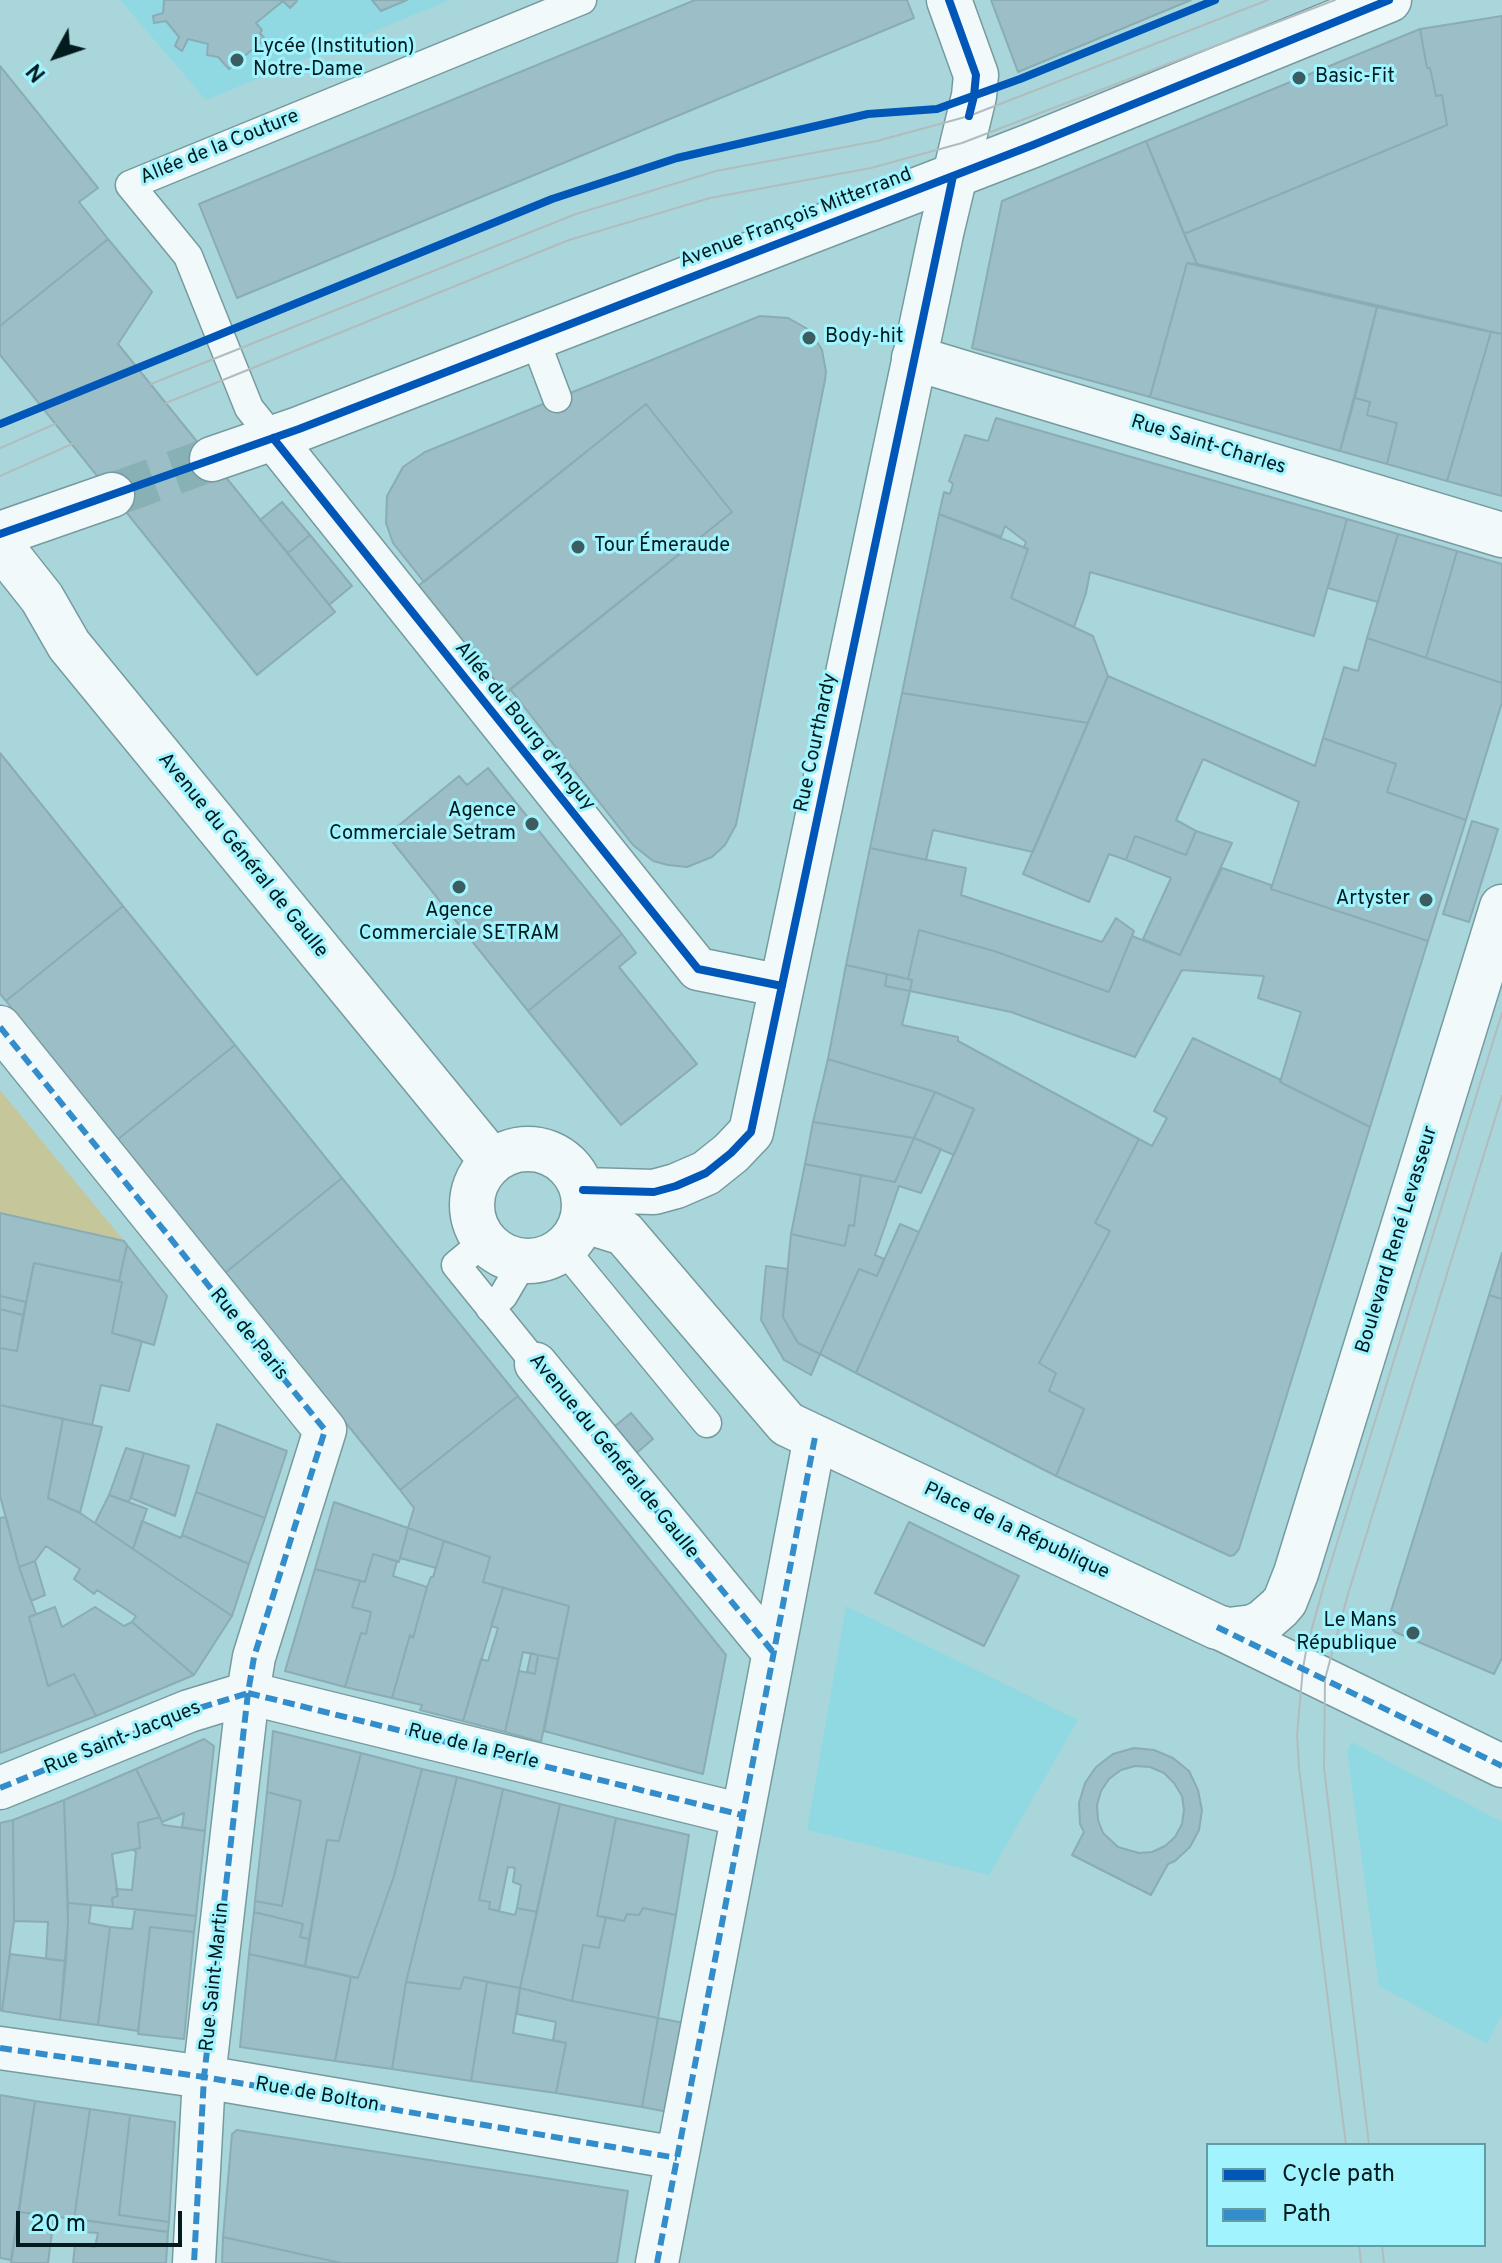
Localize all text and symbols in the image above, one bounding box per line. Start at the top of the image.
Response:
north arrow [16,16,96,96]
place label: Lycée (Institution) Notre-Dame [253,36,415,83]
marker: Lycée (Institution) Notre-Dame [228,51,246,69]
text: N [22,57,53,86]
place label: Basic-Fit [1315,66,1395,90]
marker: Basic-Fit [1290,69,1308,87]
street label: Allée de la Couture [137,105,303,191]
street label: Avenue François Mitterrand [676,164,916,274]
place label: Body-hit [825,326,903,350]
marker: Body-hit [800,329,818,347]
street label: Rue Saint-Charles [1128,411,1288,481]
place label: Tour Émeraude [594,535,730,559]
marker: Tour Émeraude [569,538,587,556]
street label: Allée du Bourg d'Anguy [448,638,600,816]
street label: Rue Courthardy [791,671,843,815]
street label: Avenue du Général de Gaulle [152,749,332,963]
place label: Agence Commerciale Setram [329,800,516,847]
marker: Agence Commerciale Setram [523,815,541,833]
marker: Agence Commerciale SETRAM [450,878,468,896]
place label: Artyster [1336,888,1410,912]
marker: Artyster [1417,891,1435,909]
place label: Agence Commerciale SETRAM [359,900,559,947]
street label: Boulevard René Levasseur [1352,1123,1444,1357]
street label: Rue de Paris [204,1284,292,1386]
street label: Avenue du Général de Gaulle [523,1350,703,1564]
street label: Place de la République [919,1478,1113,1586]
place label: Le Mans République [1296,1610,1397,1657]
marker: Le Mans République [1404,1624,1422,1642]
street label: Rue Saint-Jacques [41,1697,205,1781]
street label: Rue de la Perle [405,1720,541,1776]
street label: Rue Saint-Martin [196,1901,236,2053]
street label: Rue de Bolton [253,2073,381,2119]
legend [1206,2143,1486,2247]
text: Cycle path [1282,2160,1395,2190]
scale bar [20,2195,186,2245]
text: Path [1282,2200,1331,2230]
text: 20 m [30,2210,86,2240]

